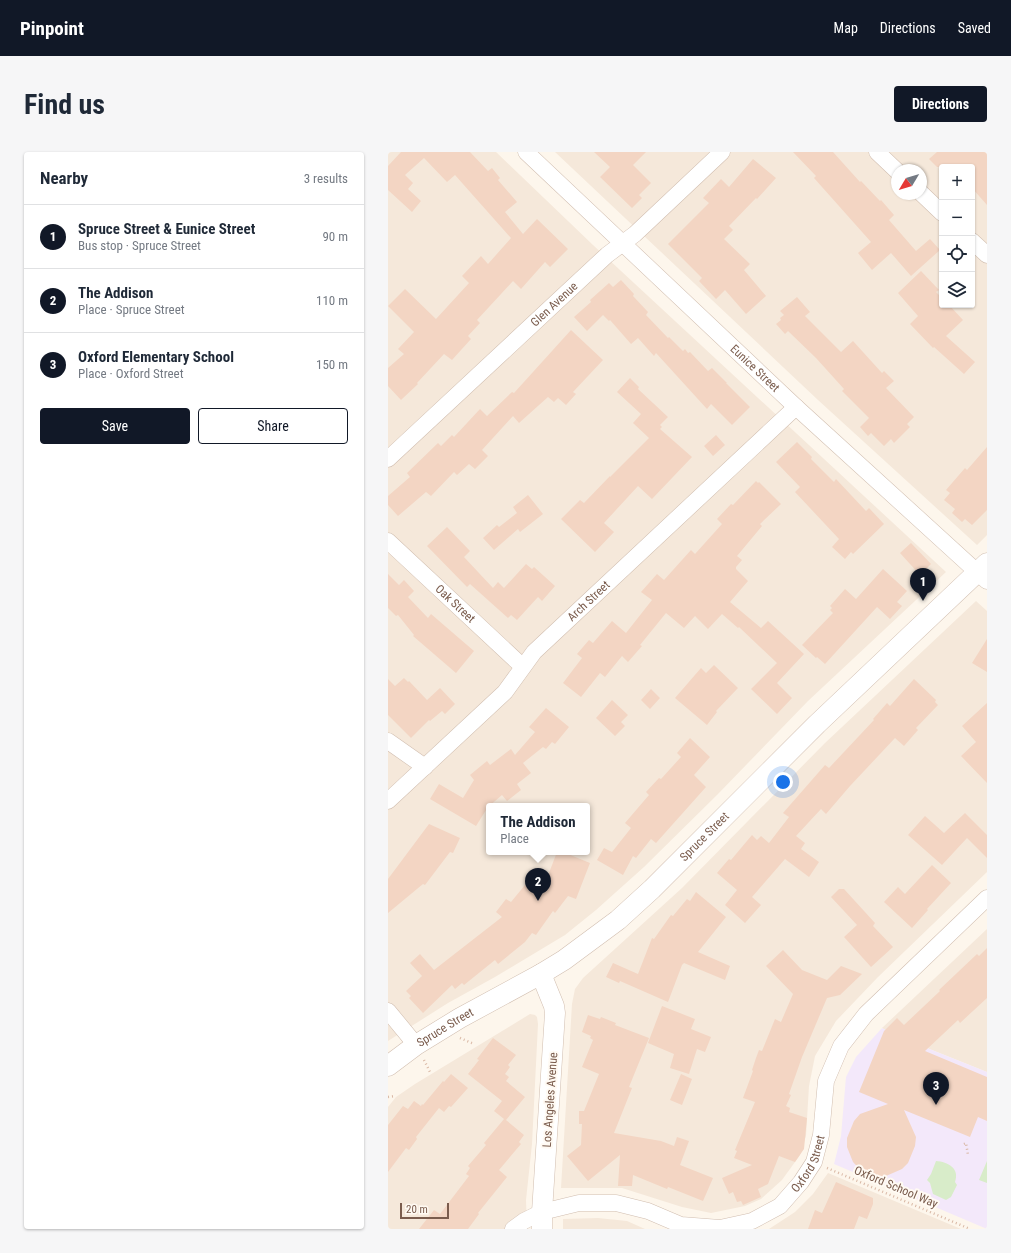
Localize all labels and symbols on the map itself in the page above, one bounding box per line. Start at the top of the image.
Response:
north arrow [891,164,927,200]
street label: Glen Avenue [528,279,581,329]
street label: Eunice Street [728,342,783,395]
pin: 1 [910,568,936,601]
street label: Arch Street [565,578,613,624]
street label: Oak Street [432,582,478,626]
your location [773,772,793,792]
street label: Spruce Street [677,809,732,864]
pin: 2 [525,868,551,901]
street label: Spruce Street [414,1005,476,1050]
street label: Los Angeles Avenue [540,1052,560,1148]
pin: 3 [923,1072,949,1105]
street label: Oxford Street [788,1133,828,1195]
street label: Oxford School Way [852,1163,940,1211]
scale bar [400,1201,449,1220]

